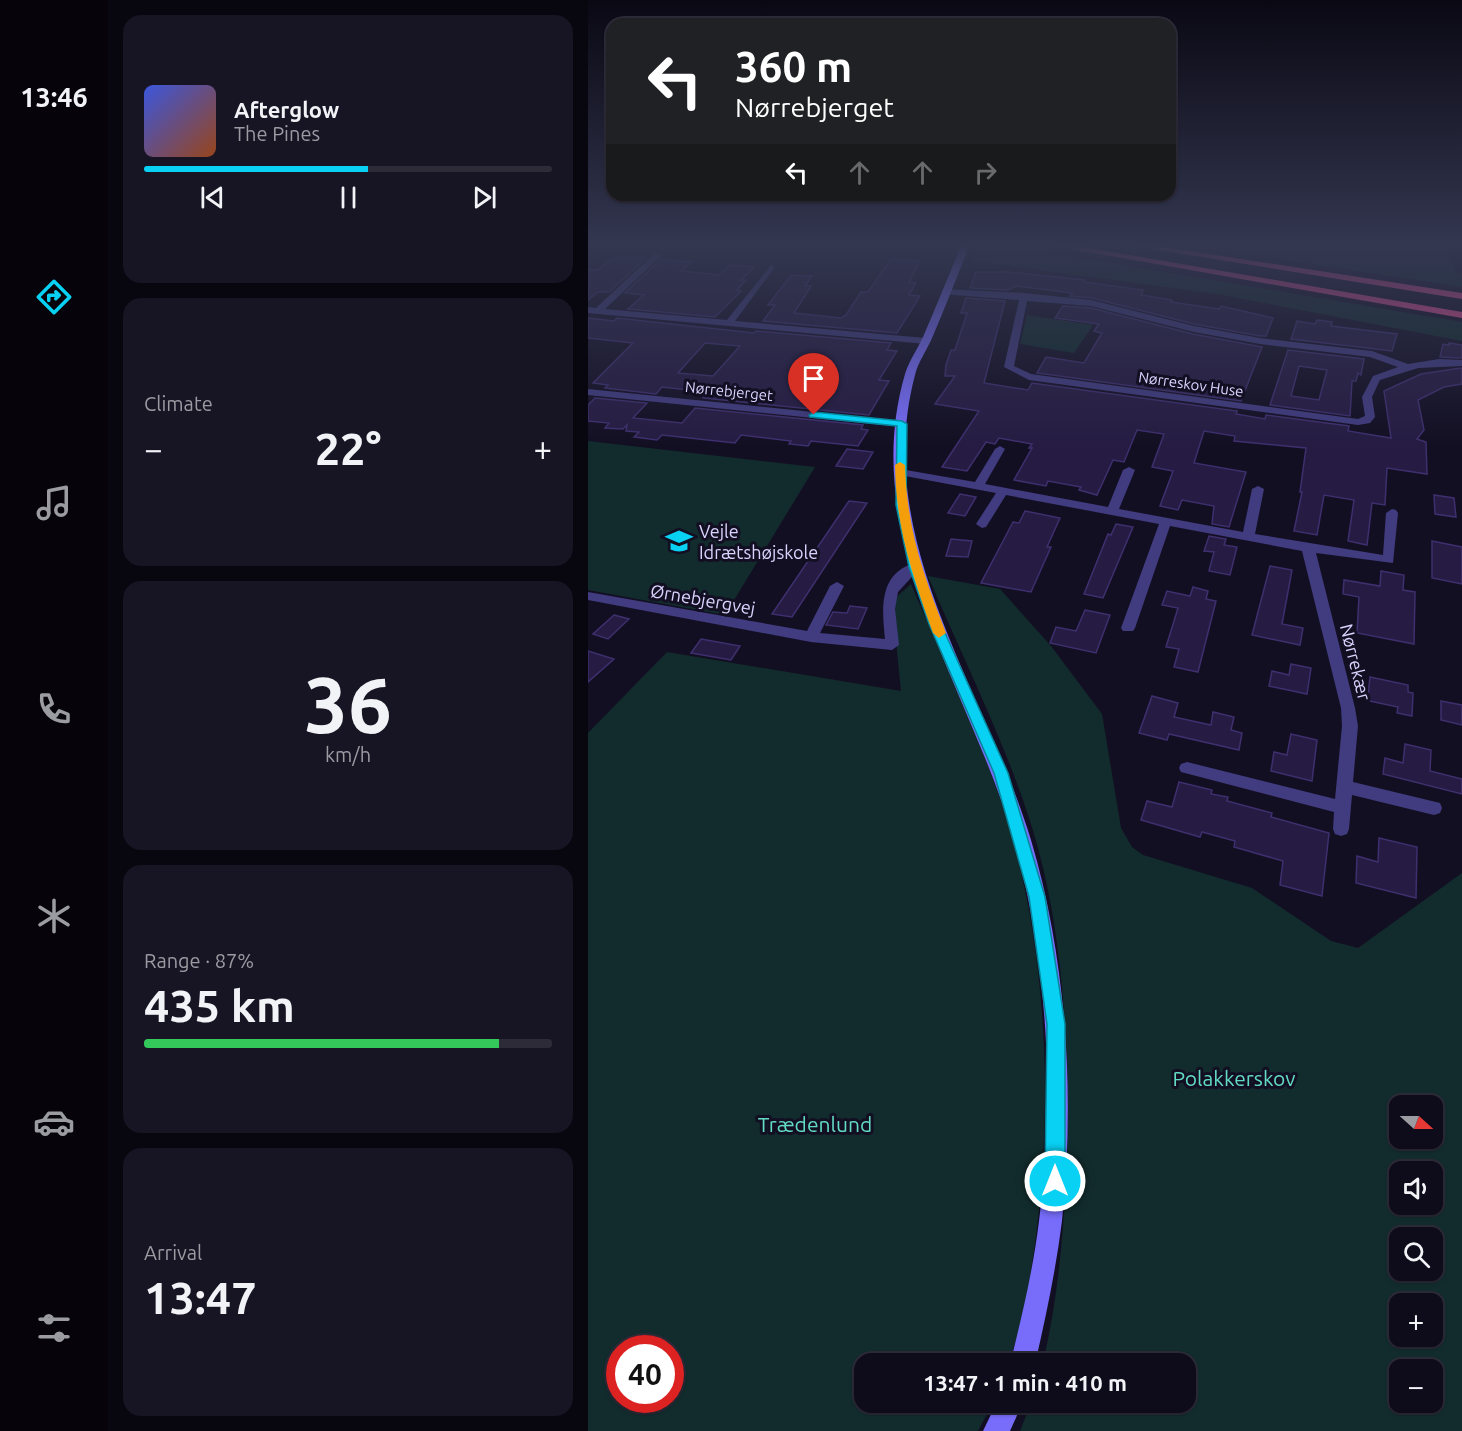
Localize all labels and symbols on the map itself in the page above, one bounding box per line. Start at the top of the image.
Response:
pin [788,353,839,415]
street label: Nørreskov Huse [1137,368,1245,400]
street label: Nørrebjerget [684,378,774,404]
place label: Vejle Idrætshøjskole [699,521,818,562]
school or university icon: Vejle Idrætshøjskole [664,526,694,556]
street label: Ørnebjergvej [649,580,757,618]
street label: Nørrekær [1337,622,1375,703]
park label: Polakkerskov [1172,1066,1296,1090]
north arrow [1389,1095,1443,1149]
park label: Trædenlund [758,1112,872,1136]
position arrow [1023,1149,1087,1213]
speed limit sign: 40 [606,1335,684,1413]

